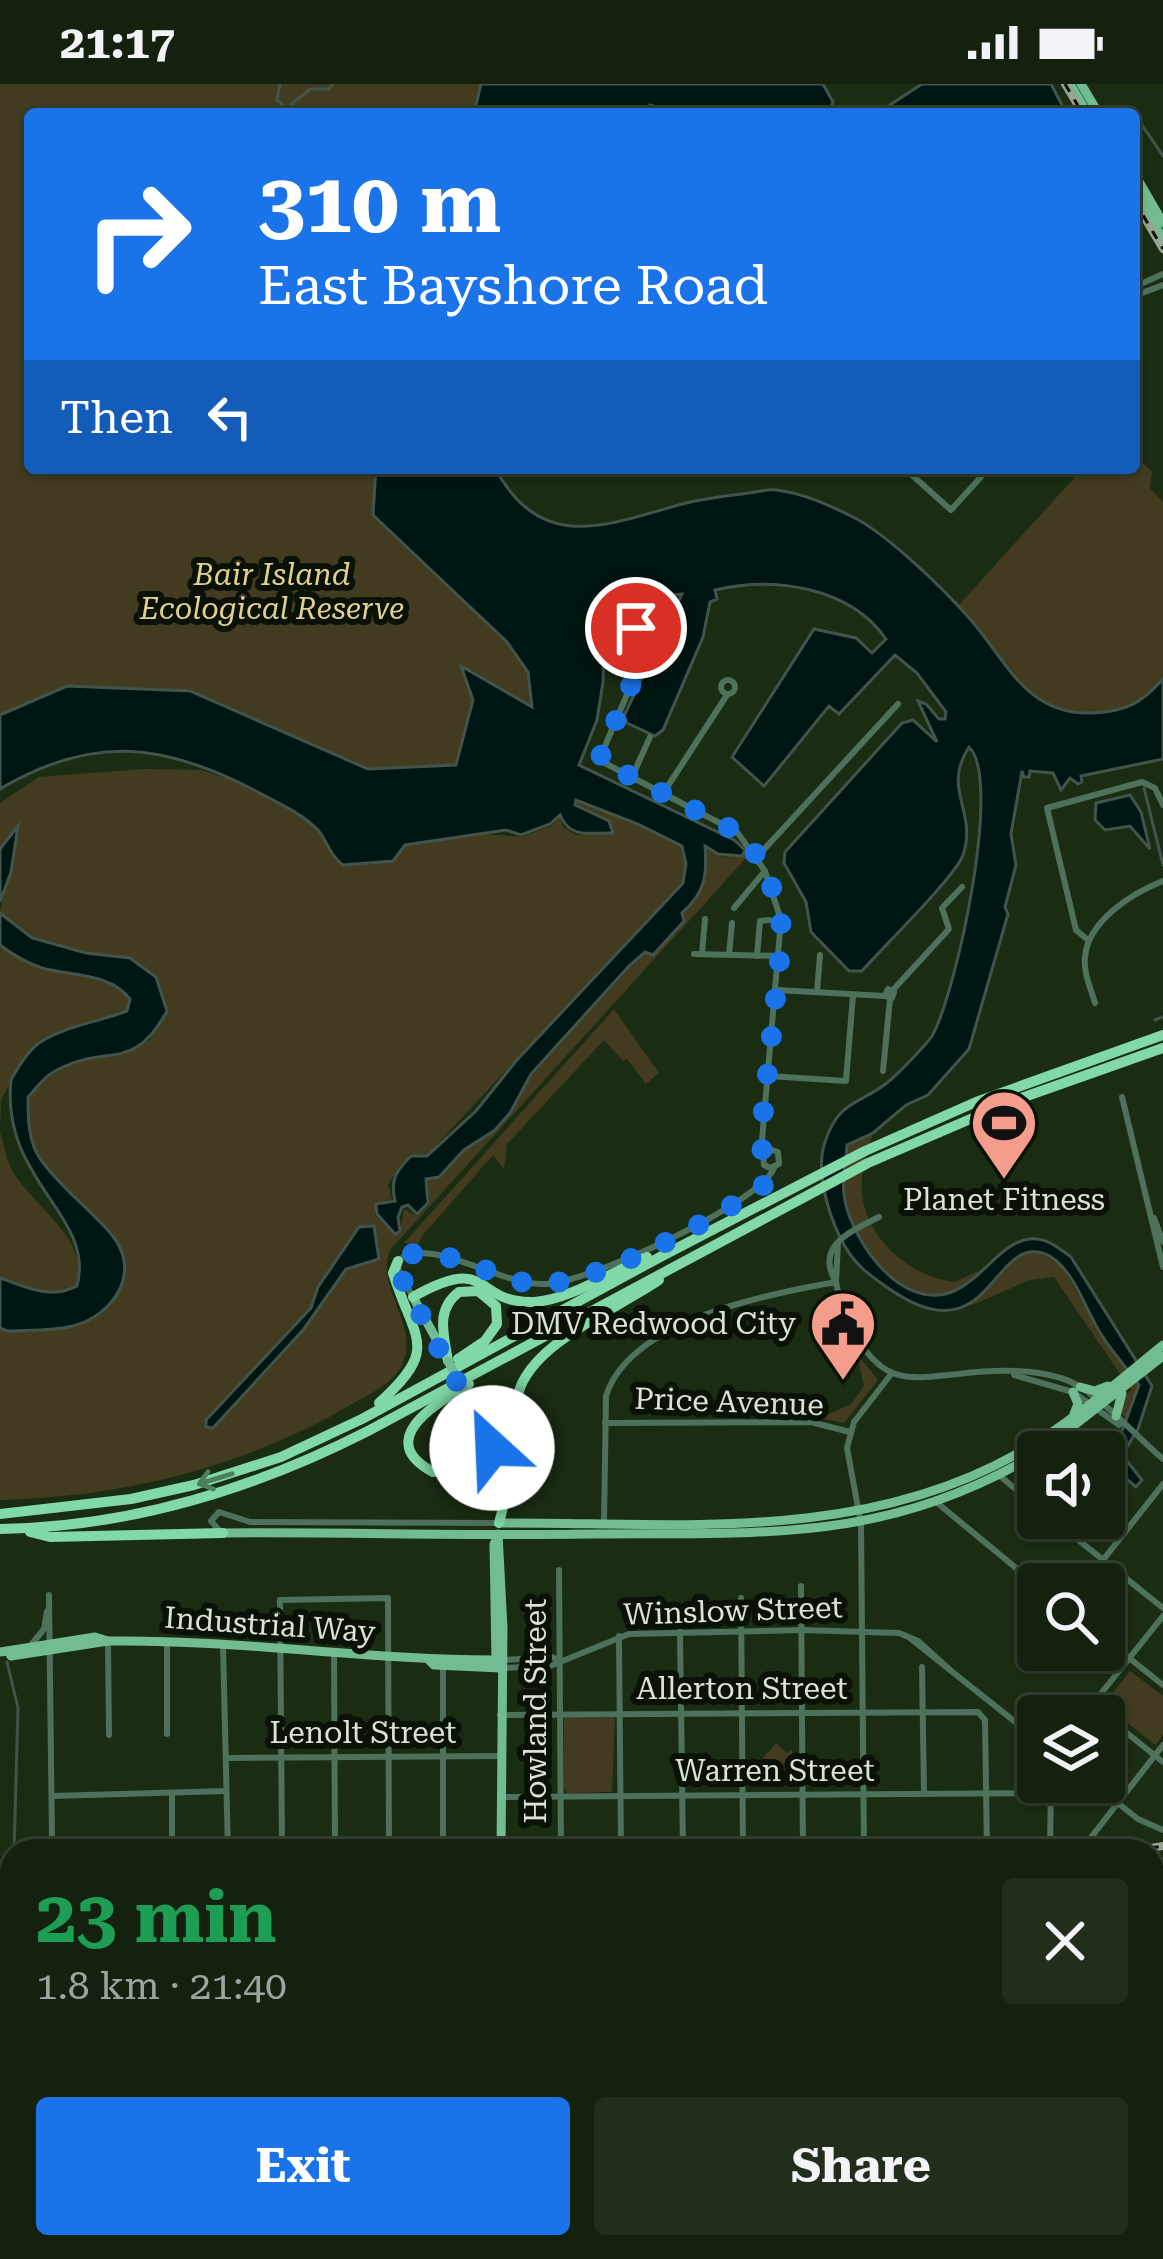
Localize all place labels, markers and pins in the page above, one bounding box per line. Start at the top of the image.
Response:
pin [585,577,687,679]
sports icon: Planet Fitness [969,1088,1039,1182]
place label: Planet Fitness [903,1182,1105,1217]
public building icon: DMV Redwood City [808,1289,878,1383]
place label: DMV Redwood City [511,1306,796,1341]

